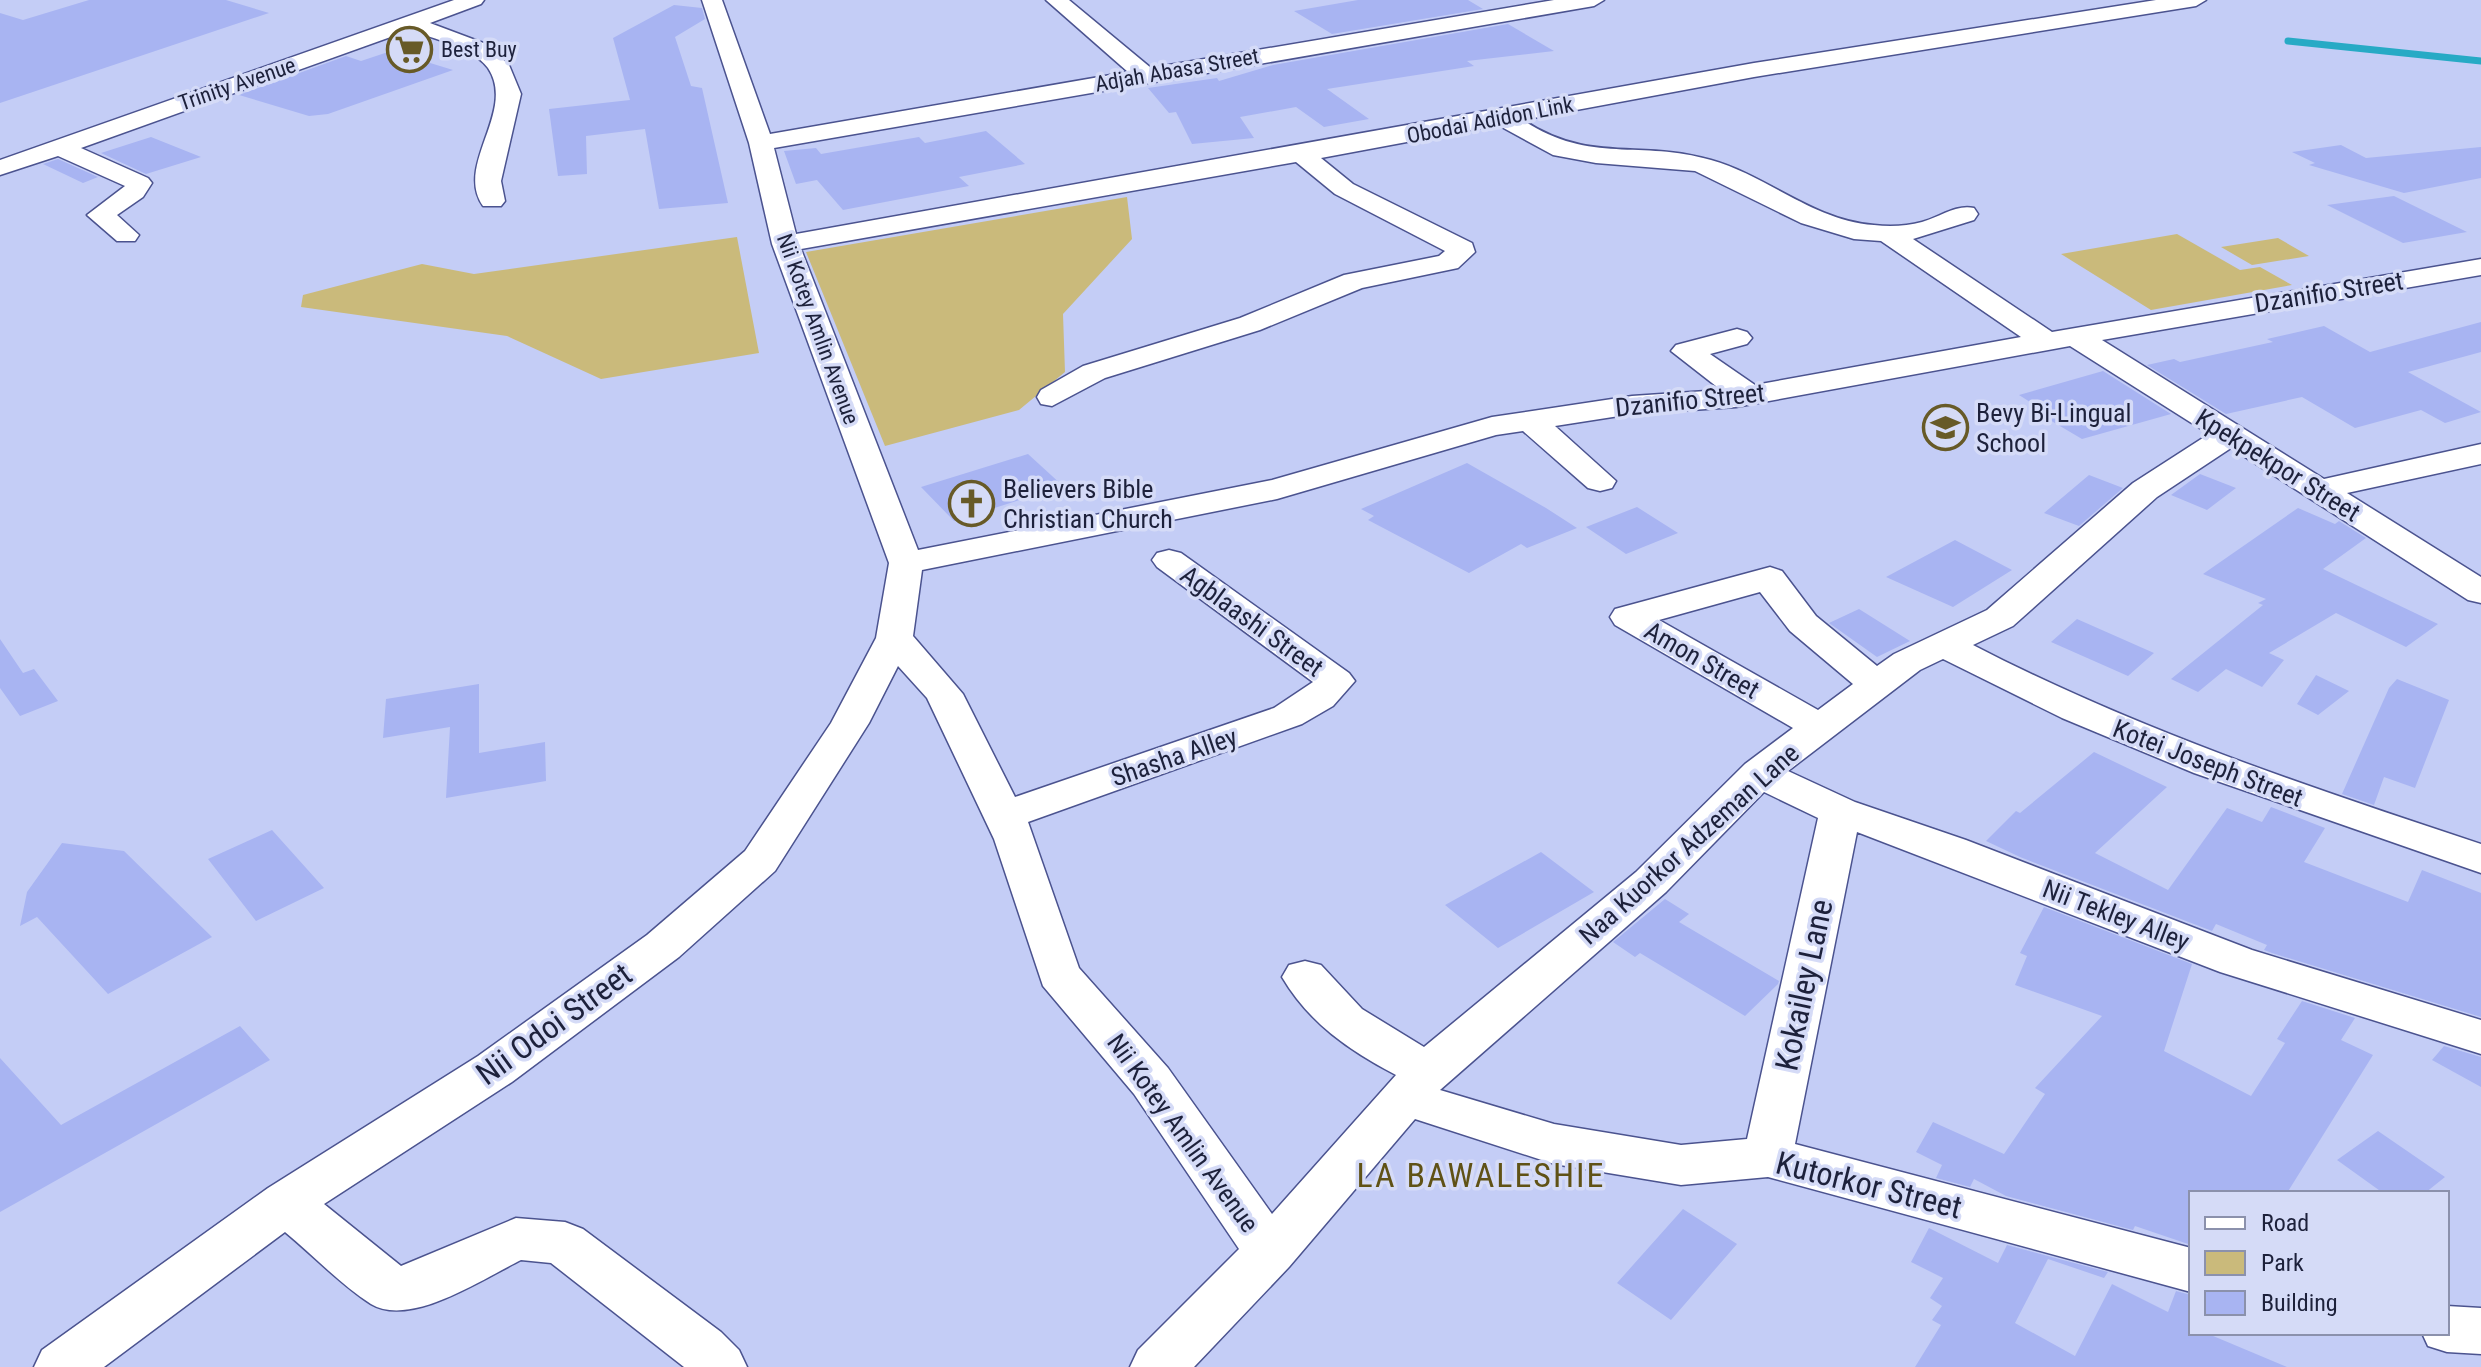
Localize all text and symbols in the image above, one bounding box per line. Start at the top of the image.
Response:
supermarket icon: Best Buy [386,25,434,73]
place label: Best Buy [441,37,517,62]
street label: Adjah Abasa Street [1093,43,1261,97]
street label: Trinity Avenue [175,52,299,116]
street label: Obodai Adidon Link [1405,92,1575,148]
street label: Nii Kotey Amlin Avenue [772,230,864,428]
street label: Dzanifio Street [2253,265,2405,319]
street label: Dzanifio Street [1614,377,1766,423]
place label: Bevy Bi-Lingual School [1976,398,2131,458]
street label: Kpekpekpor Street [2190,402,2366,528]
school or university icon: Bevy Bi-Lingual School [1921,404,1969,452]
place label: Believers Bible Christian Church [1003,474,1173,534]
church icon: Believers Bible Christian Church [948,480,996,528]
street label: Agblaashi Street [1175,559,1329,683]
street label: Amon Street [1639,615,1765,705]
street label: Kotei Joseph Street [2109,713,2307,813]
street label: Shasha Alley [1107,721,1241,793]
street label: Naa Kuorkor Adzeman Lane [1573,738,1805,950]
street label: Nii Tekley Alley [2039,873,2194,957]
street label: Kokailey Lane [1767,896,1841,1074]
street label: Nii Odoi Street [469,955,639,1093]
street label: Nii Kotey Amlin Avenue [1101,1028,1265,1238]
street label: Kutorkor Street [1772,1144,1966,1226]
district label: LA BAWALESHIE [1357,1155,1605,1195]
legend [2189,1191,2449,1335]
text: Road [2261,1209,2309,1237]
text: Park [2261,1249,2304,1277]
text: Building [2261,1289,2338,1317]

